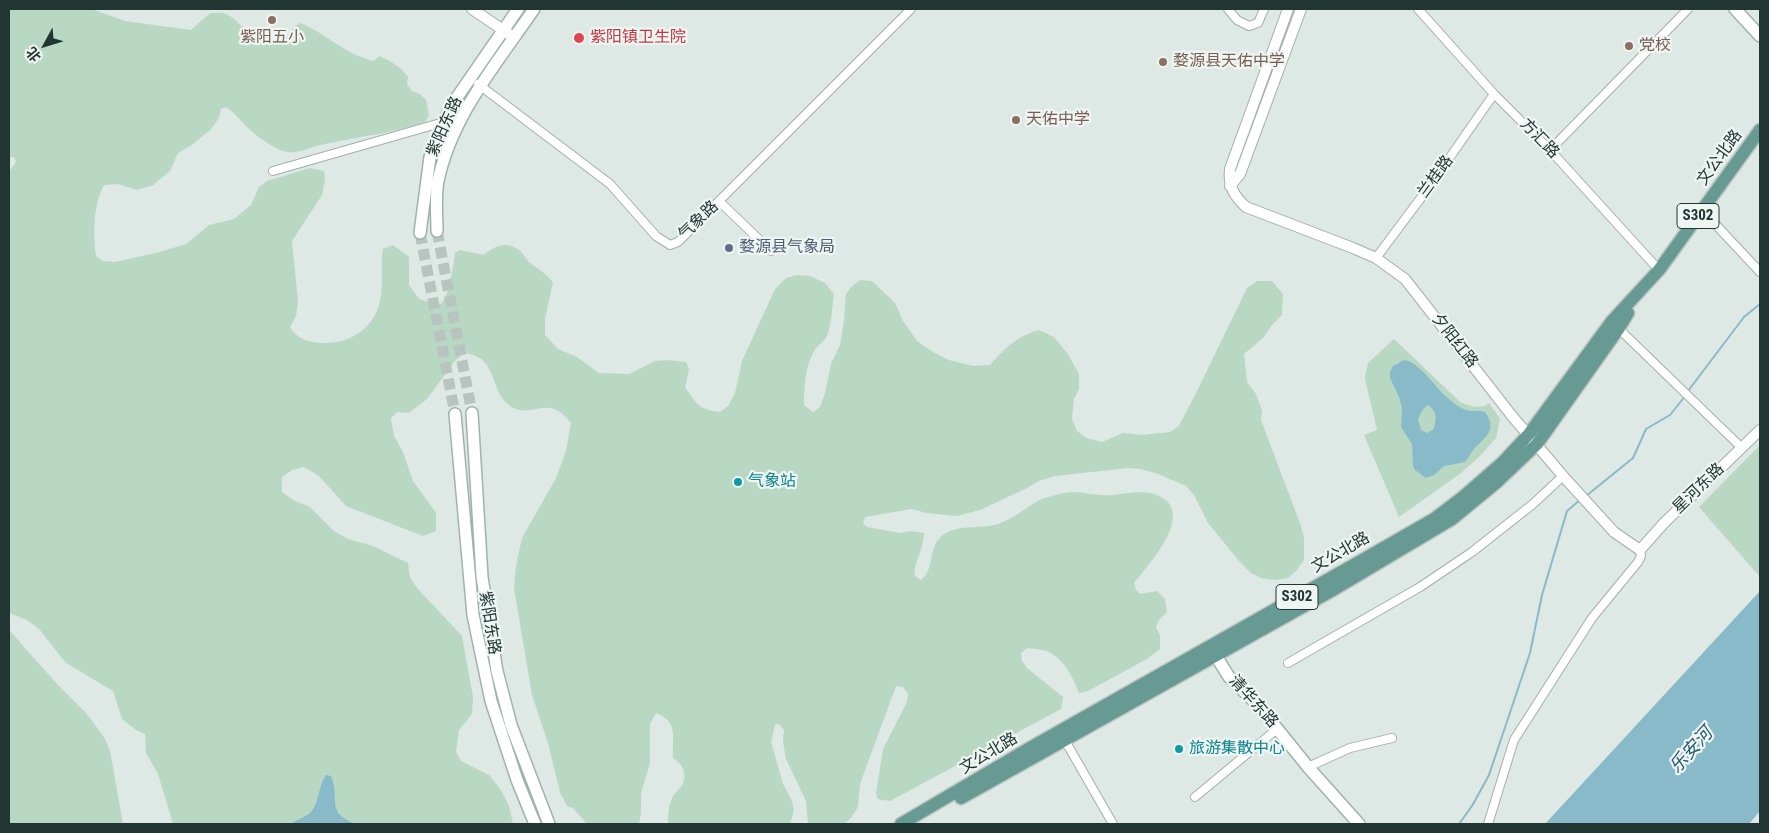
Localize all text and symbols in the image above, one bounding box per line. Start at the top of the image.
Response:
marker: 紫阳五小 [266,14,278,26]
north arrow [20,20,70,70]
place label: 紫阳五小 [240,28,304,48]
place label: 紫阳镇卫生院 [590,28,686,48]
marker: 紫阳镇卫生院 [572,31,586,45]
place label: 党校 [1639,36,1671,56]
marker: 党校 [1623,40,1635,52]
text: 北 [23,44,44,65]
place label: 婺源县天佑中学 [1173,52,1285,72]
marker: 婺源县天佑中学 [1157,56,1169,68]
street label: 紫阳东路 [423,94,467,160]
place label: 天佑中学 [1026,110,1090,130]
marker: 天佑中学 [1010,114,1022,126]
street label: 方汇路 [1515,115,1563,163]
street label: 文公北路 [1693,126,1747,190]
street label: 兰桂路 [1414,152,1458,202]
street label: 气象路 [675,197,723,245]
road number: S302 [1677,204,1719,228]
place label: 婺源县气象局 [739,238,835,258]
marker: 婺源县气象局 [723,242,735,254]
street label: 夕阳红路 [1427,310,1481,372]
street label: 星河东路 [1669,460,1729,518]
place label: 气象站 [748,472,796,492]
marker: 气象站 [732,476,744,488]
street label: 文公北路 [1308,529,1374,577]
road number: S302 [1276,584,1318,610]
street label: 紫阳东路 [475,590,503,656]
street label: 清华东路 [1224,672,1282,732]
water label: 乐安河 [1666,724,1718,778]
street label: 文公北路 [957,729,1021,779]
place label: 旅游集散中心 [1189,739,1285,759]
marker: 旅游集散中心 [1173,743,1185,755]

